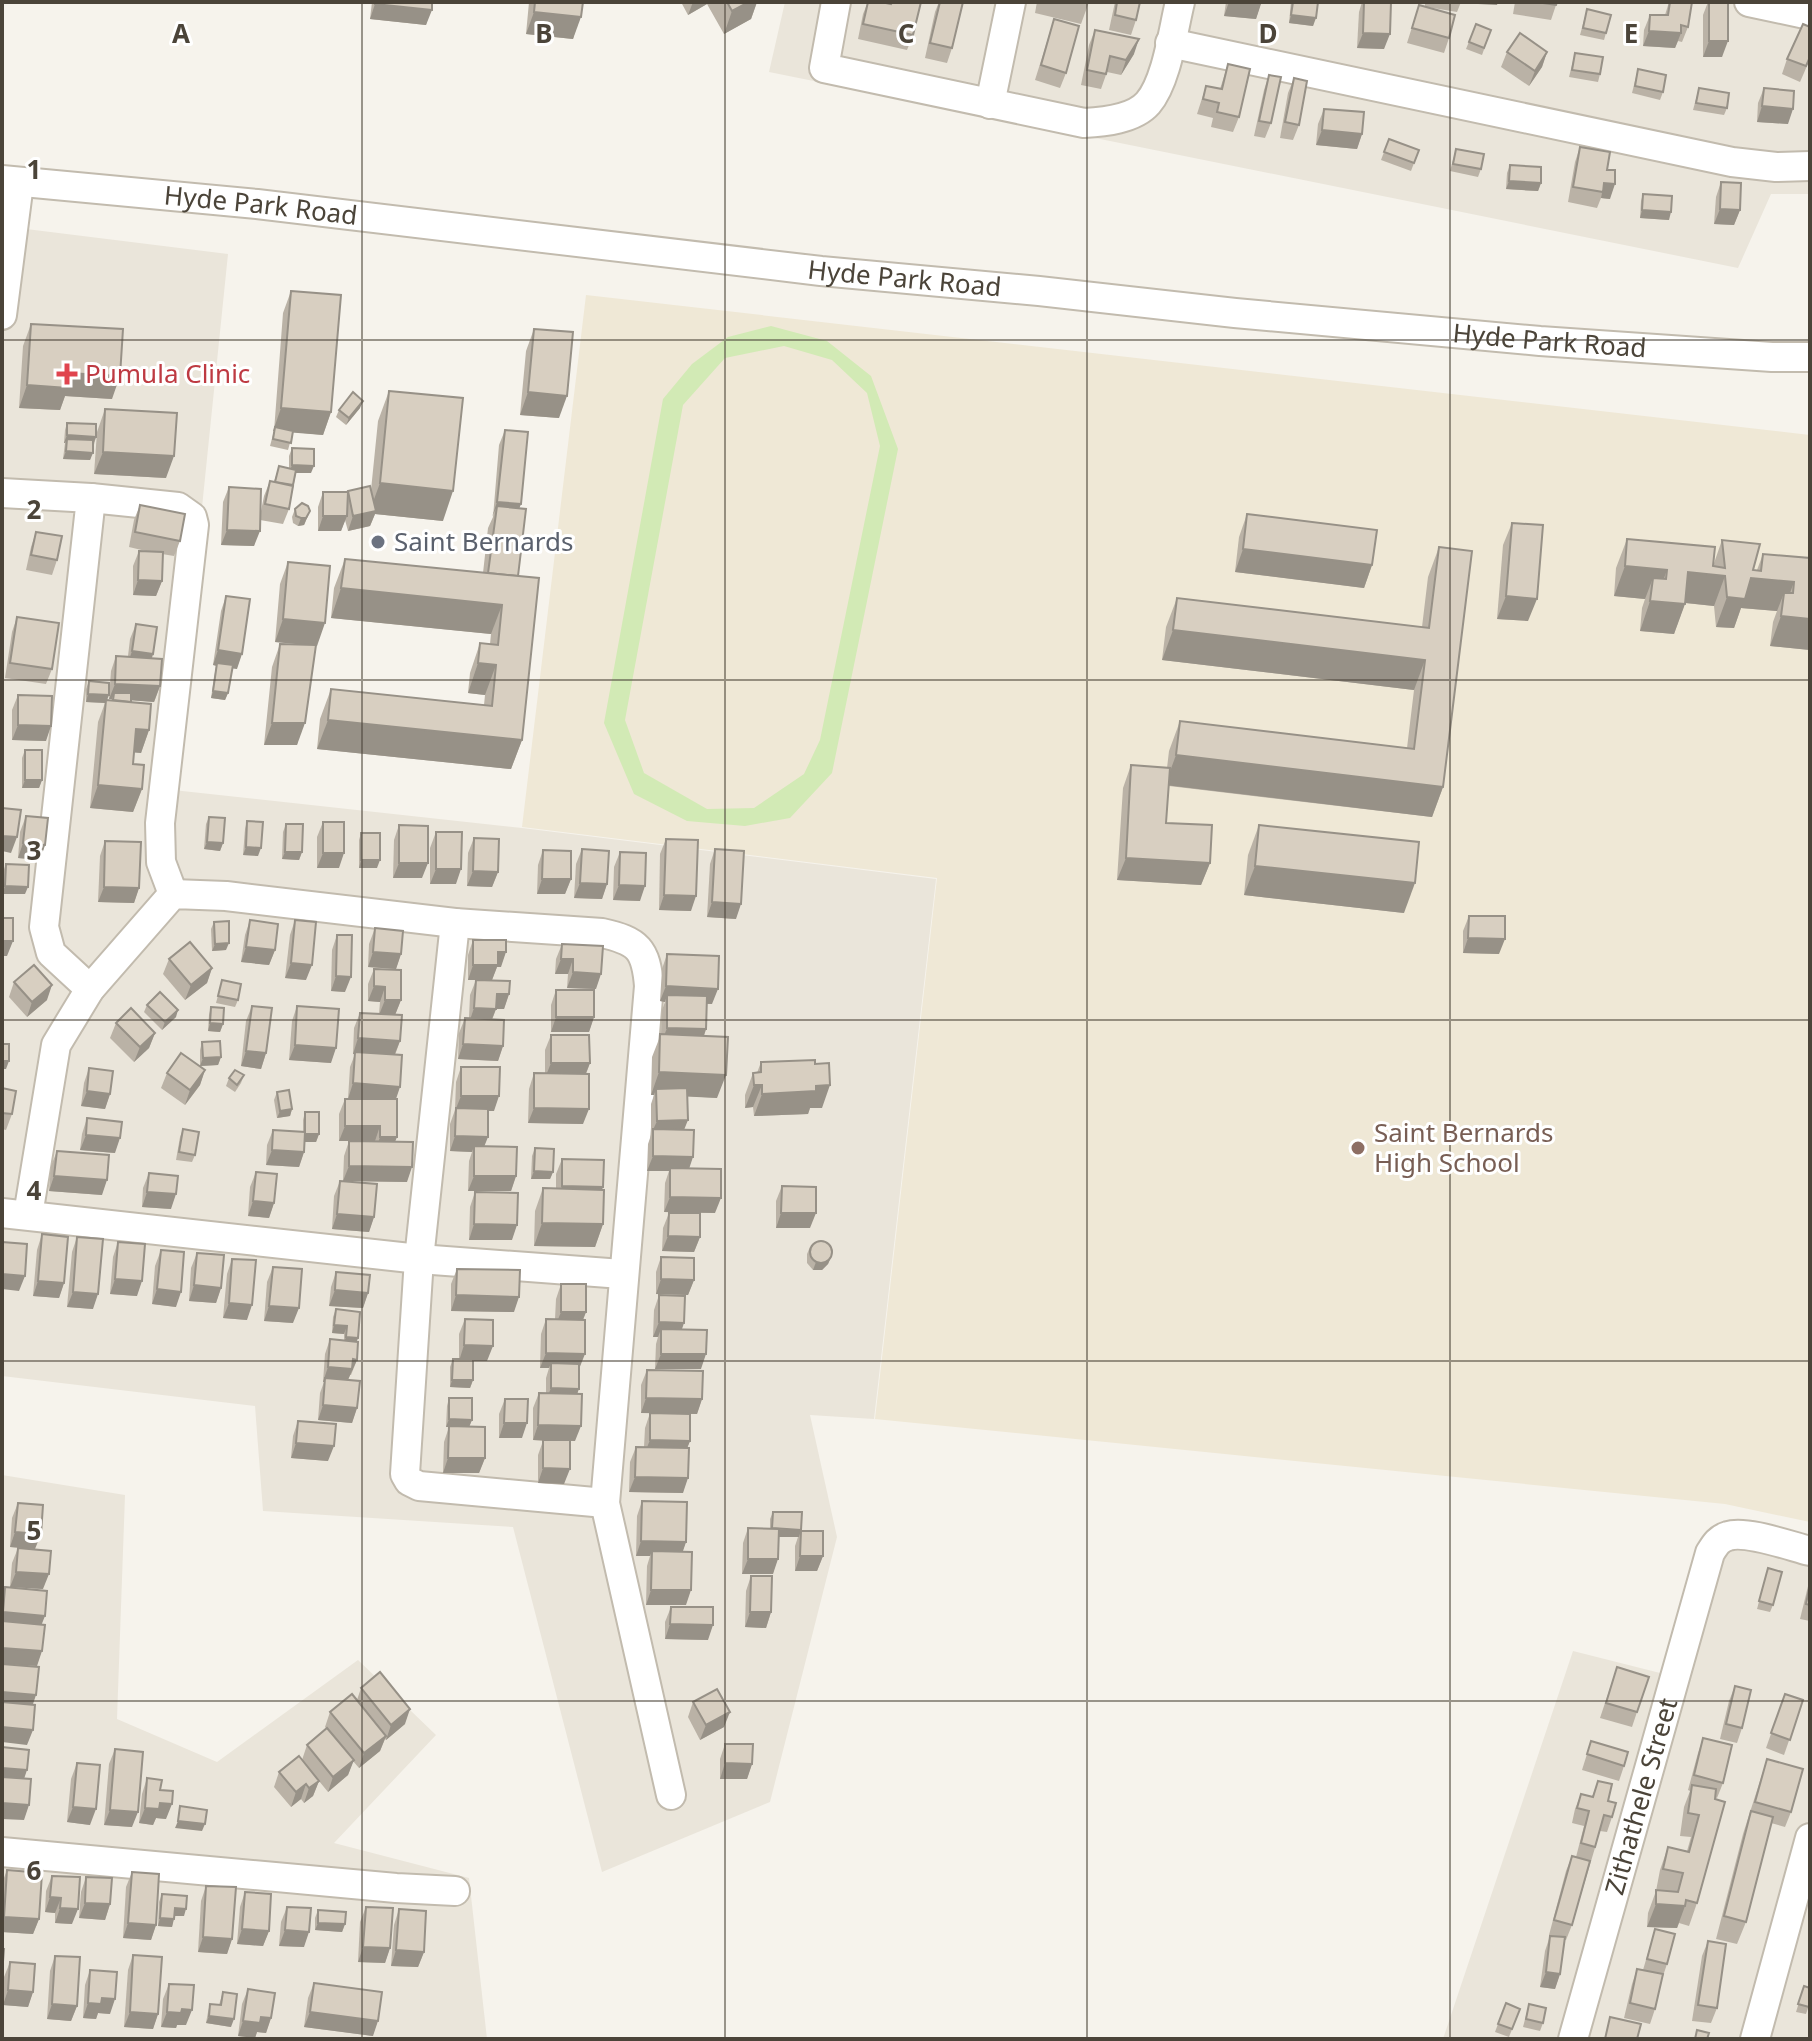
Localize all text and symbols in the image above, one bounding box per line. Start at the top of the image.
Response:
text: A [172,15,190,51]
text: B [535,15,553,51]
text: C [898,15,914,51]
text: D [1258,15,1278,51]
text: E [1624,15,1638,51]
text: 1 [27,151,41,187]
street label: Hyde Park Road [163,176,360,233]
street label: Hyde Park Road [806,251,1003,304]
street label: Hyde Park Road [1451,314,1648,365]
place label: Pumula Clinic [85,355,250,391]
marker: Pumula Clinic [56,363,78,385]
text: 2 [27,491,42,527]
place label: Saint Bernards [394,523,573,559]
marker: Saint Bernards [369,533,387,551]
text: 3 [27,832,41,868]
place label: Saint Bernards High School [1374,1114,1553,1180]
marker: Saint Bernards High School [1349,1139,1367,1157]
text: 4 [27,1172,42,1208]
text: 5 [27,1512,41,1548]
street label: Zithathele Street [1596,1694,1685,1899]
text: 6 [27,1852,42,1888]

